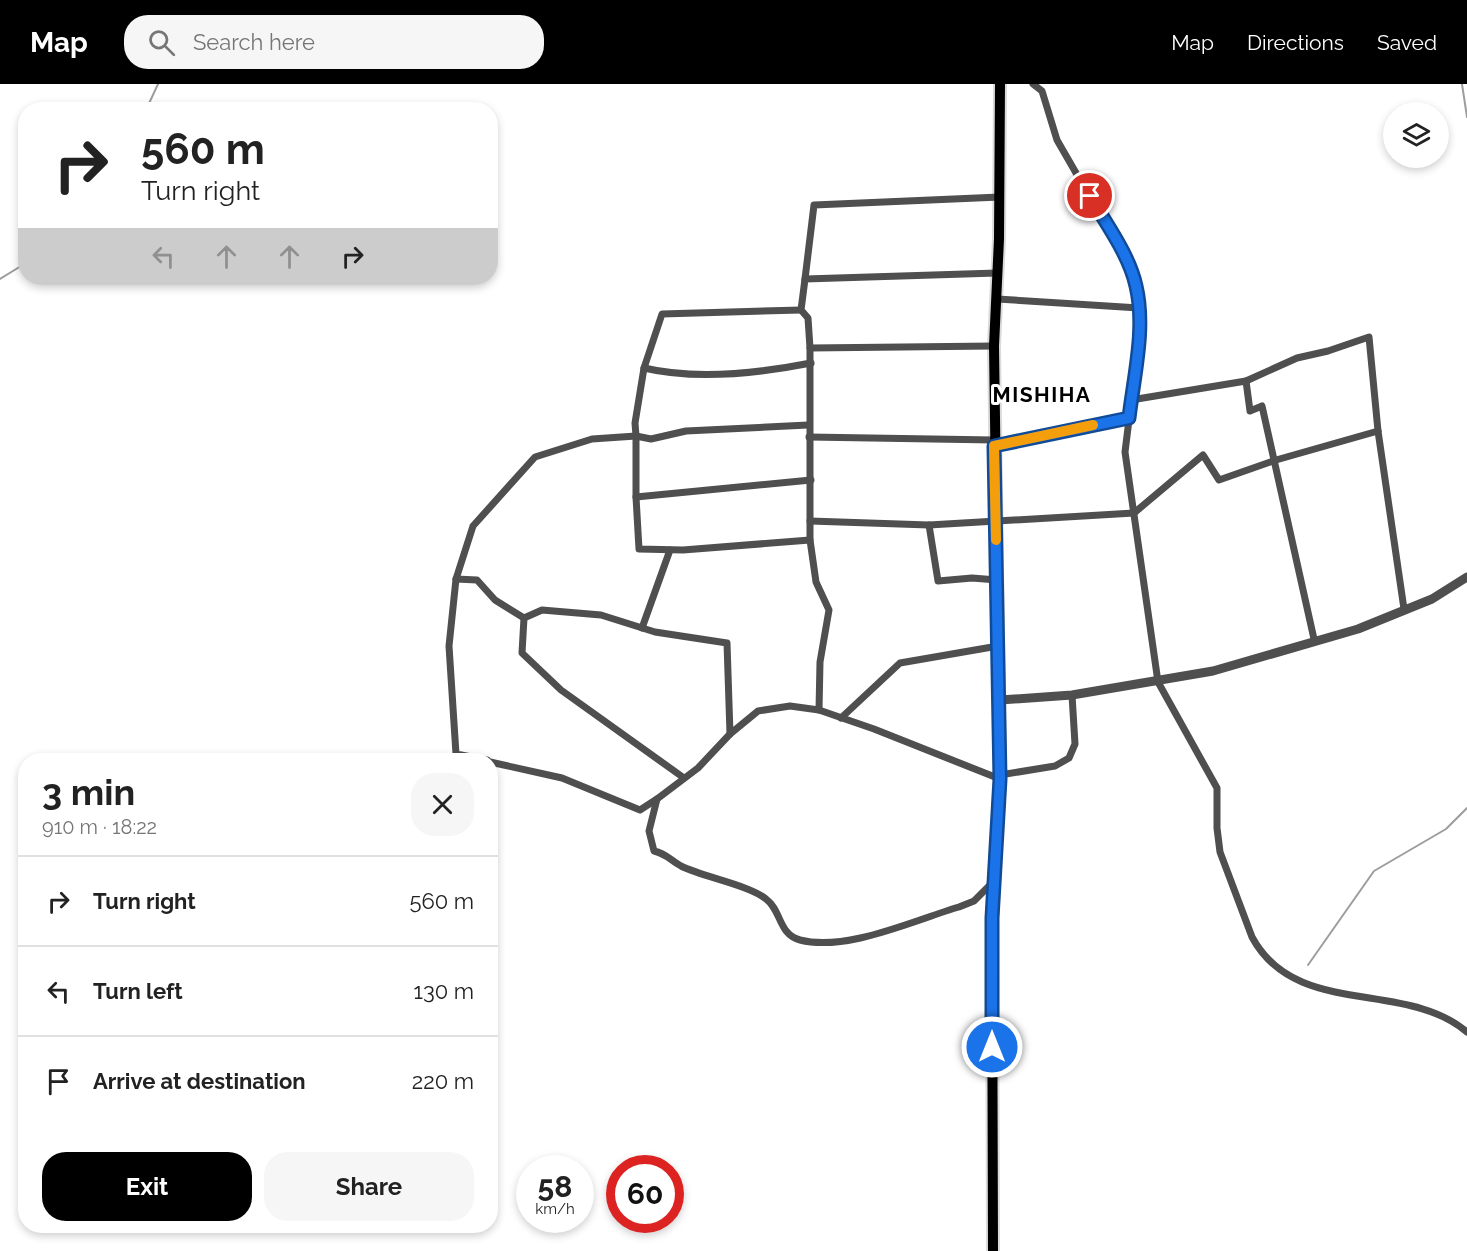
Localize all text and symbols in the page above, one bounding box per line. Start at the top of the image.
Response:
search box [124,15,544,69]
text: Map [30,26,88,59]
icon: search [145,26,178,59]
text: Search here [193,29,315,55]
text: Map [1171,30,1214,55]
text: Directions [1247,30,1344,55]
text: Saved [1377,30,1437,55]
map controls [1383,102,1449,168]
button: layers [1383,102,1449,168]
text: 560 m [141,125,265,174]
icon: right [42,126,120,204]
pin [1064,170,1115,221]
text: Turn right [141,175,260,206]
icon: arrive [1073,179,1106,212]
icon: left [147,240,180,273]
icon: ahead [210,240,243,273]
icon: ahead [273,240,306,273]
icon: right [336,240,369,273]
district label: MISHIHA [993,382,1091,407]
text: 3 min [42,771,135,813]
button: close [411,773,474,836]
text: 910 m · 18:22 [42,815,157,839]
icon: right [42,885,75,918]
text: Turn right [93,888,196,914]
text: 560 m [409,888,474,914]
icon: left [42,975,75,1008]
text: Turn left [93,978,183,1004]
text: 130 m [414,978,474,1004]
position arrow [960,1015,1024,1079]
icon: arrive [42,1065,75,1098]
text: Arrive at destination [93,1068,306,1094]
text: 220 m [412,1068,474,1094]
button: Exit [42,1152,252,1221]
button: Share [264,1152,474,1221]
speed limit sign: 60 [606,1155,684,1233]
text: 58 [538,1169,572,1204]
text: km/h [535,1200,575,1218]

